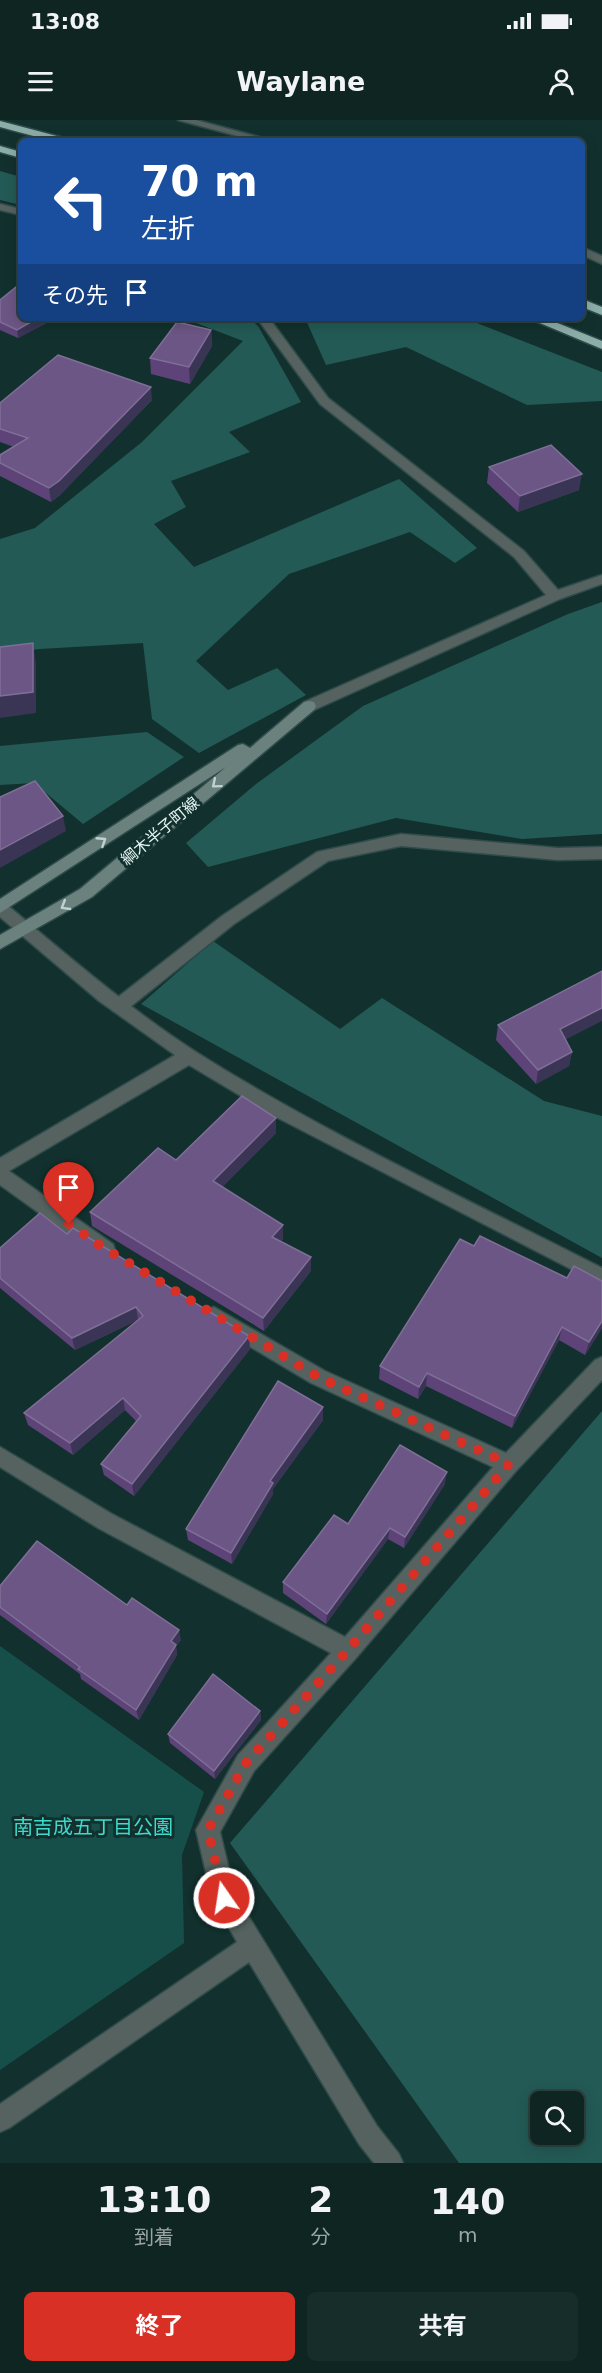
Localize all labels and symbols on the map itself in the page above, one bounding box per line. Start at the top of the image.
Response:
one-way arrow [212,777,223,788]
street label: 綱木半子町線 [117,793,203,869]
one-way arrow [96,836,106,848]
one-way arrow [61,899,71,910]
pin [43,1162,94,1224]
park label: 南吉成五丁目公園 [13,1815,173,1839]
position arrow [192,1866,256,1930]

